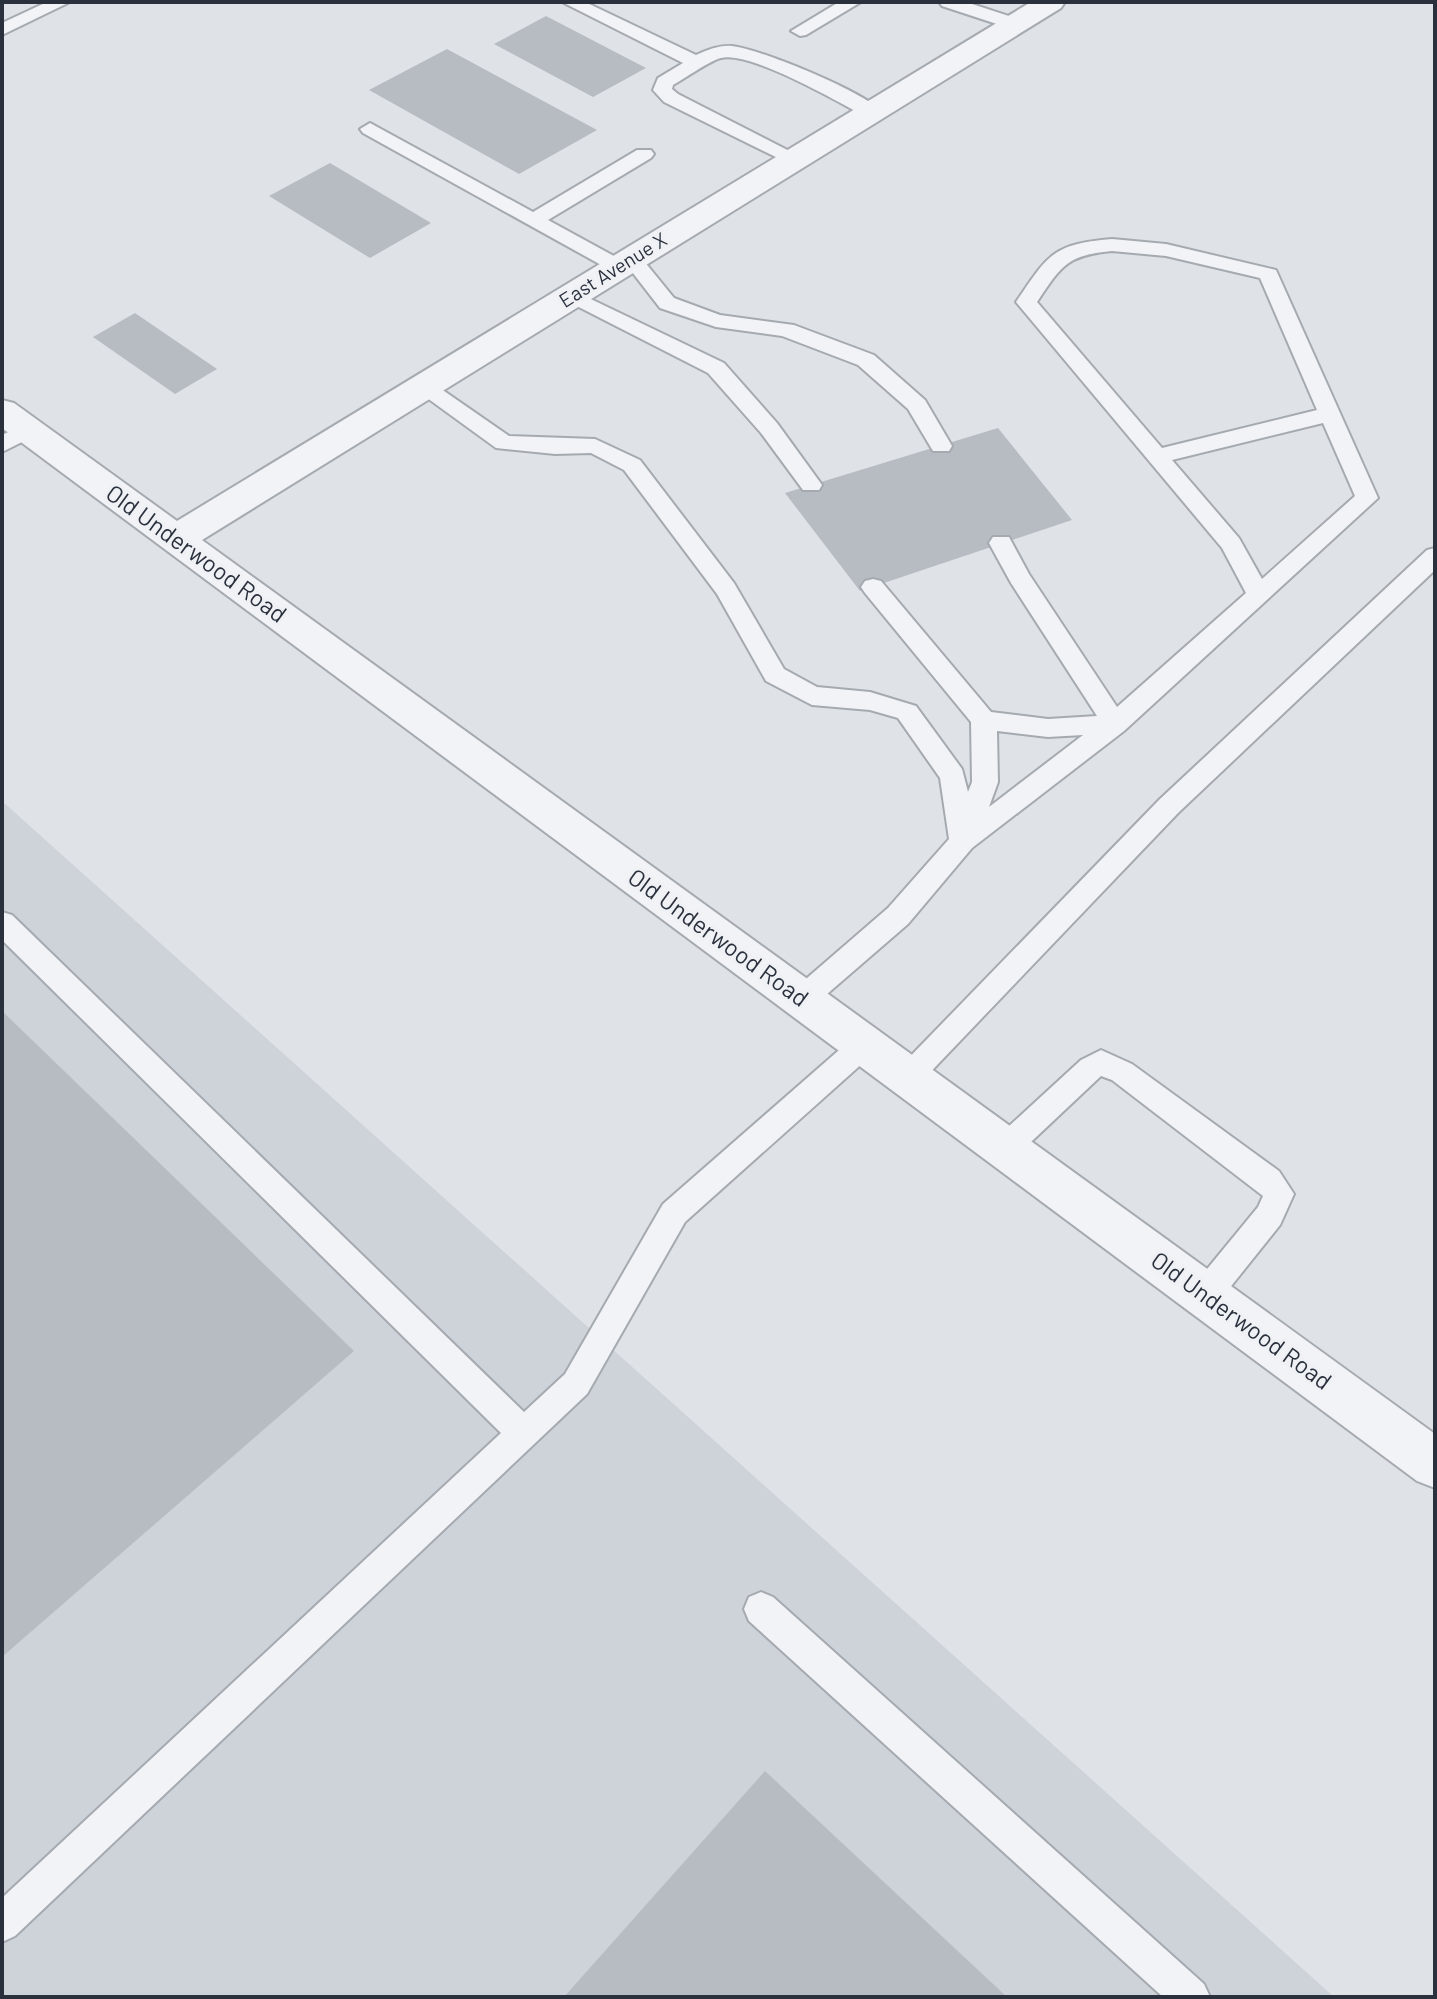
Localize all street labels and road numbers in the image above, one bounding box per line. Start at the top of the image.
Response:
street label: East Avenue X [554,226,671,312]
street label: Old Underwood Road [101,478,293,628]
street label: Old Underwood Road [623,862,815,1012]
street label: Old Underwood Road [1146,1245,1338,1395]

